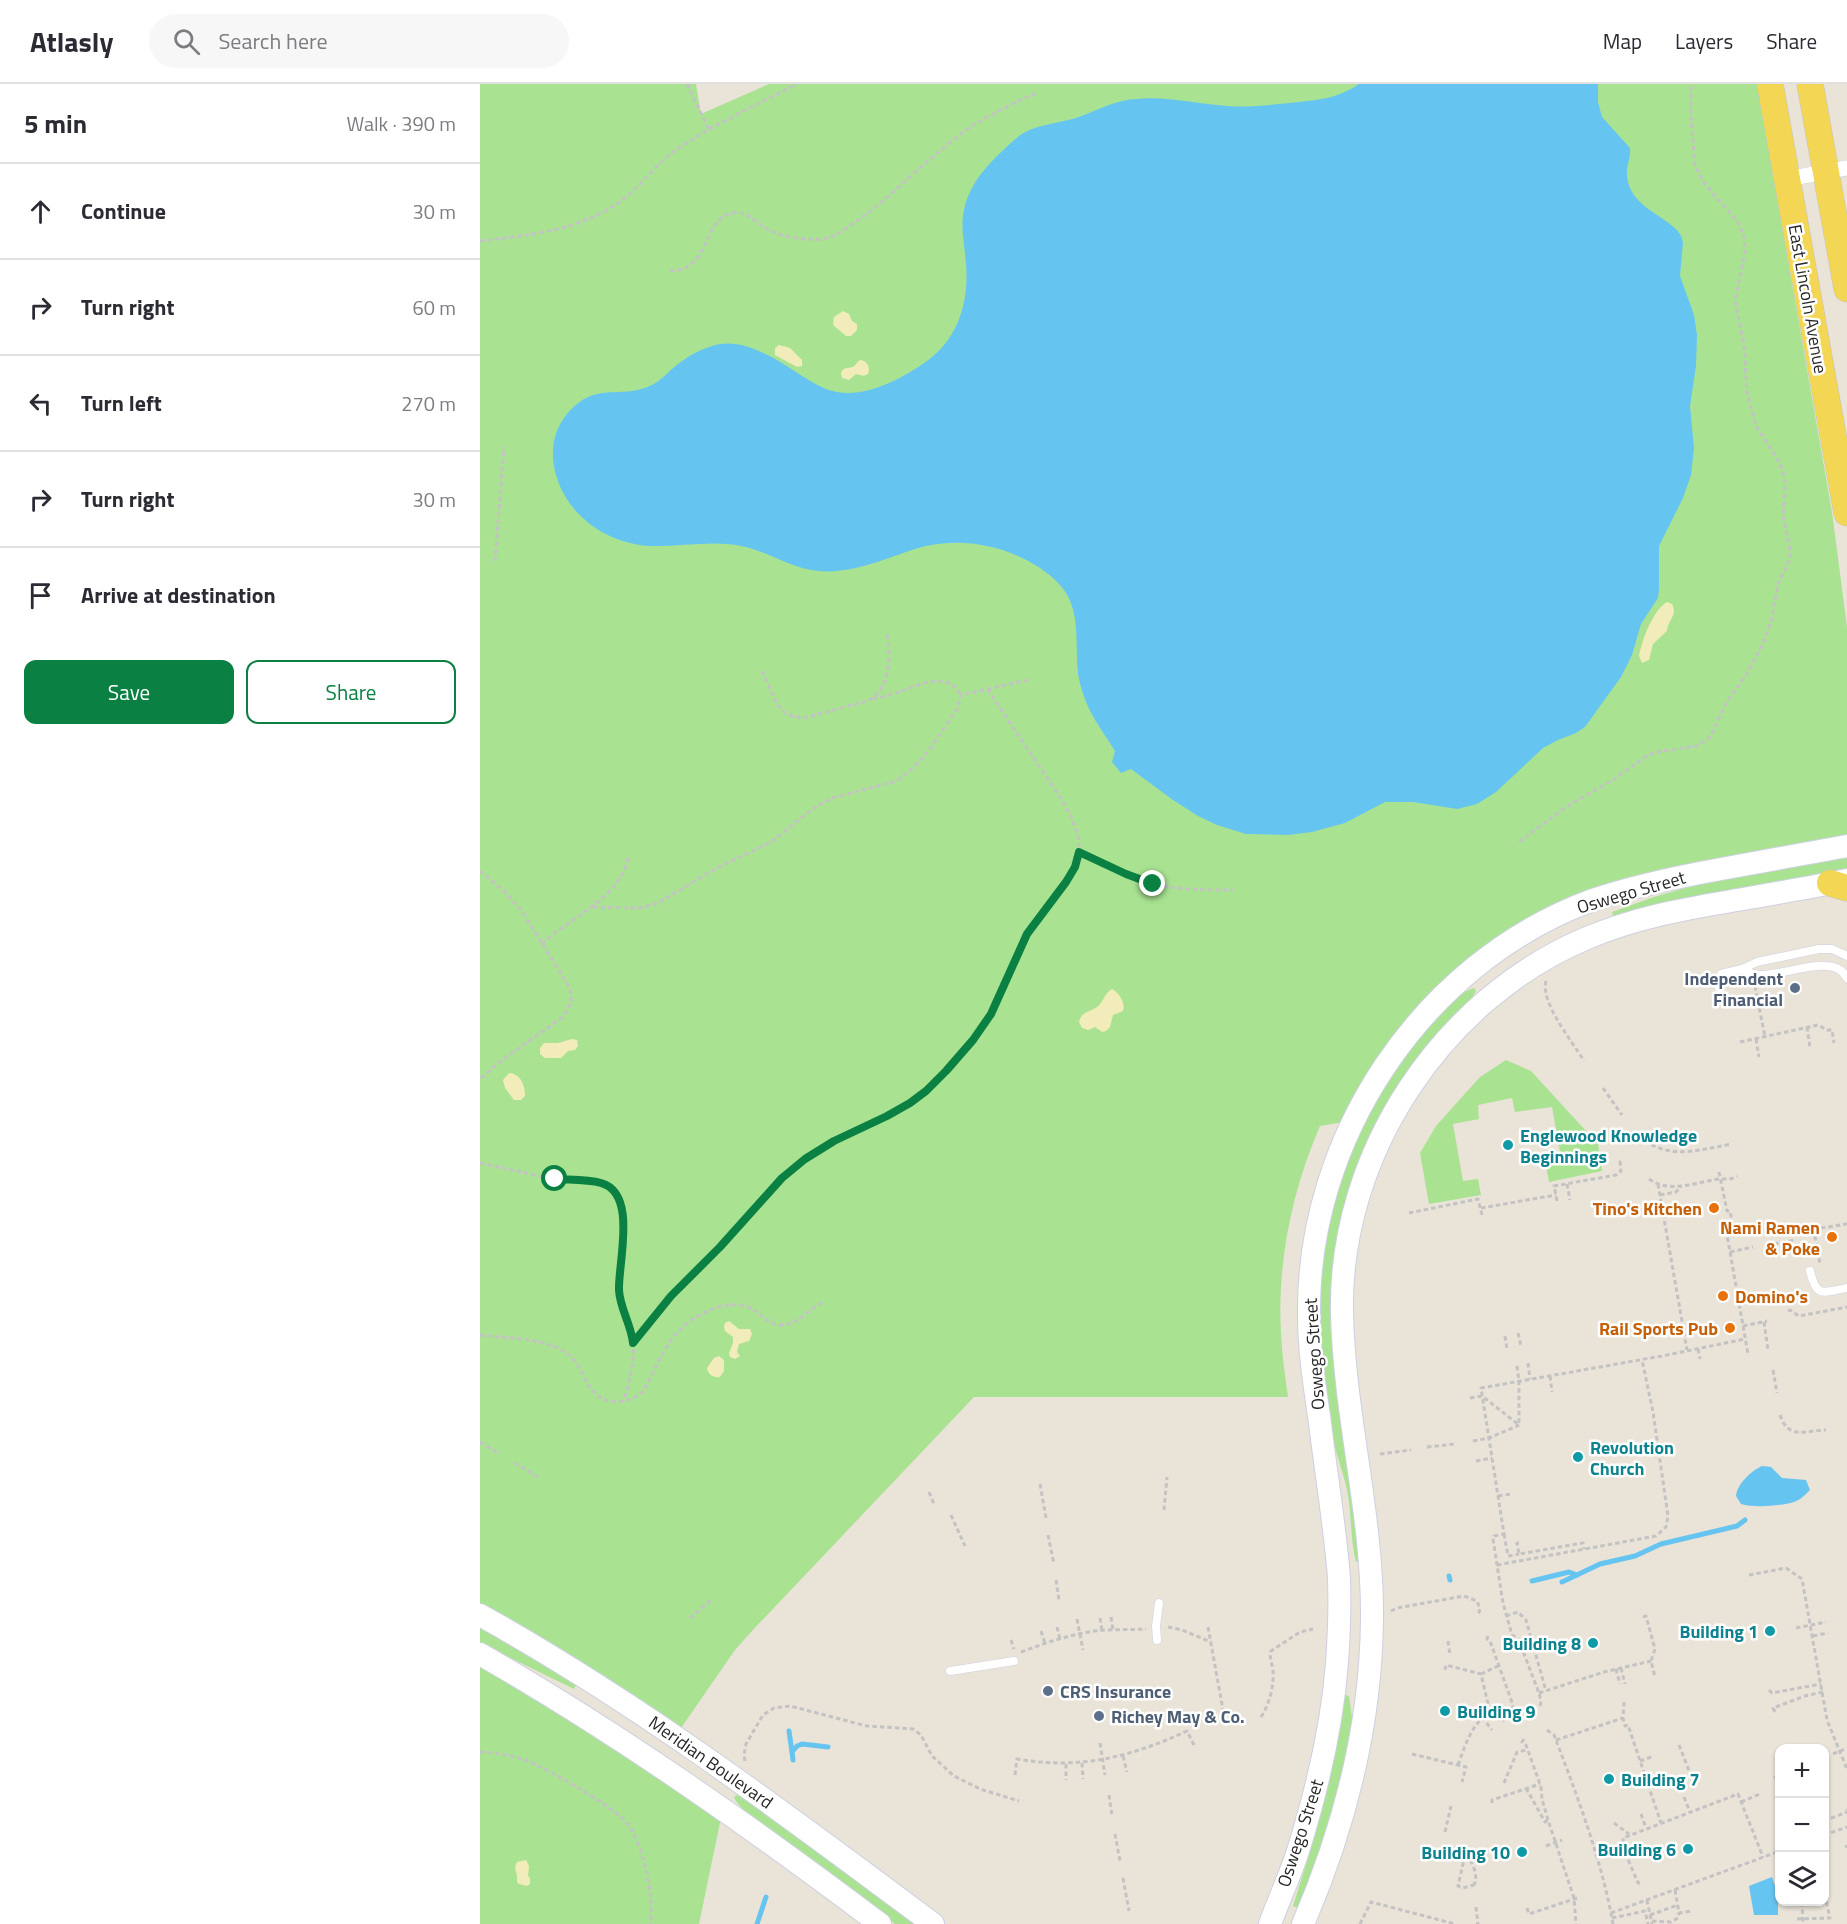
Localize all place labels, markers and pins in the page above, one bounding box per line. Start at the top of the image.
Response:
place label: Independent Financial [1684,965,1783,1013]
marker: Independent Financial [1788,981,1802,995]
place label: Englewood Knowledge Beginnings [1520,1122,1697,1170]
marker: Englewood Knowledge Beginnings [1501,1138,1515,1152]
place label: Tino's Kitchen [1593,1195,1702,1222]
marker: Tino's Kitchen [1707,1201,1721,1215]
place label: Nami Ramen & Poke [1720,1214,1820,1262]
marker: Nami Ramen & Poke [1825,1230,1839,1244]
place label: Domino's [1735,1283,1808,1310]
marker: Domino's [1716,1289,1730,1303]
place label: Rail Sports Pub [1599,1315,1718,1342]
marker: Rail Sports Pub [1723,1321,1737,1335]
place label: Revolution Church [1590,1434,1674,1482]
marker: Revolution Church [1571,1450,1585,1464]
place label: Building 1 [1679,1618,1758,1645]
marker: Building 1 [1763,1624,1777,1638]
place label: Building 8 [1502,1630,1581,1657]
marker: Building 8 [1586,1636,1600,1650]
place label: CRS Insurance [1060,1678,1171,1705]
marker: CRS Insurance [1041,1684,1055,1698]
place label: Building 9 [1457,1698,1536,1725]
place label: Richey May & Co. [1111,1703,1245,1730]
marker: Building 9 [1438,1704,1452,1718]
marker: Richey May & Co. [1092,1709,1106,1723]
place label: Building 7 [1621,1766,1700,1793]
marker: Building 7 [1602,1772,1616,1786]
place label: Building 6 [1597,1836,1676,1863]
place label: Building 10 [1421,1839,1510,1866]
marker: Building 6 [1681,1842,1695,1856]
marker: Building 10 [1515,1845,1529,1859]

